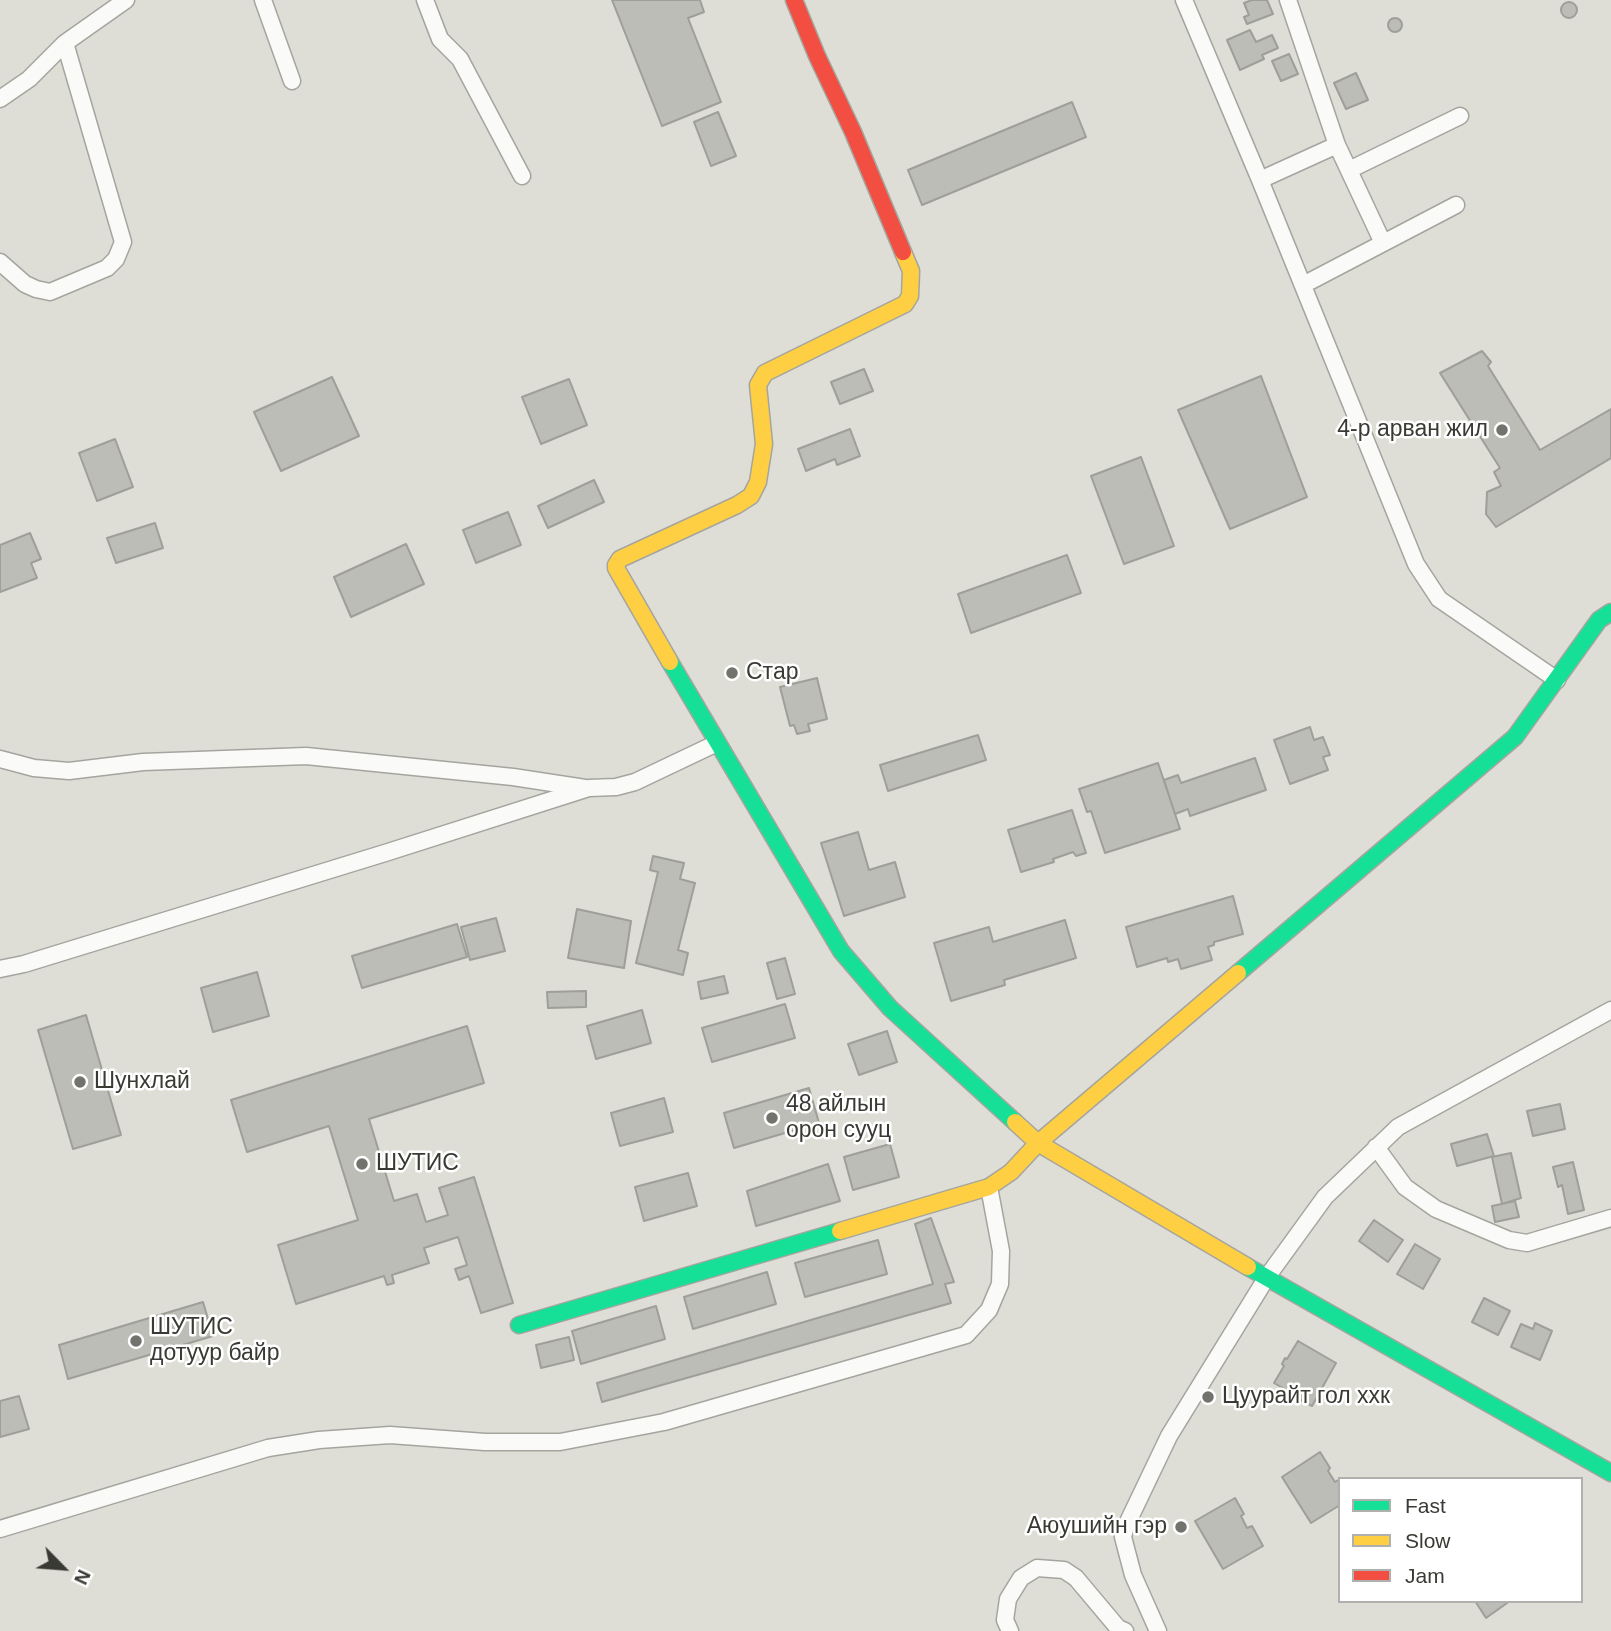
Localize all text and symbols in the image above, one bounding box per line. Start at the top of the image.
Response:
place label: 4-р арван жил [1337,416,1488,444]
marker: 4-р арван жил [1494,422,1510,438]
place label: Стар [746,659,798,687]
marker: Стар [724,665,740,681]
place label: Шунхлай [94,1068,190,1096]
marker: Шунхлай [72,1074,88,1090]
place label: 48 айлын орон сууц [786,1091,891,1145]
marker: 48 айлын орон сууц [764,1110,780,1126]
place label: ШУТИС [376,1150,459,1178]
marker: ШУТИС [354,1156,370,1172]
place label: ШУТИС дотуур байр [150,1314,279,1368]
marker: ШУТИС дотуур байр [128,1333,144,1349]
place label: Цуурайт гол ххк [1222,1383,1390,1411]
marker: Цуурайт гол ххк [1200,1389,1216,1405]
legend [1338,1477,1583,1603]
text: Fast [1405,1494,1446,1517]
place label: Аюушийн гэр [1027,1513,1167,1541]
marker: Аюушийн гэр [1173,1519,1189,1535]
text: Slow [1405,1529,1451,1552]
north arrow [28,1533,98,1603]
text: Jam [1405,1564,1445,1587]
text: N [70,1566,95,1588]

